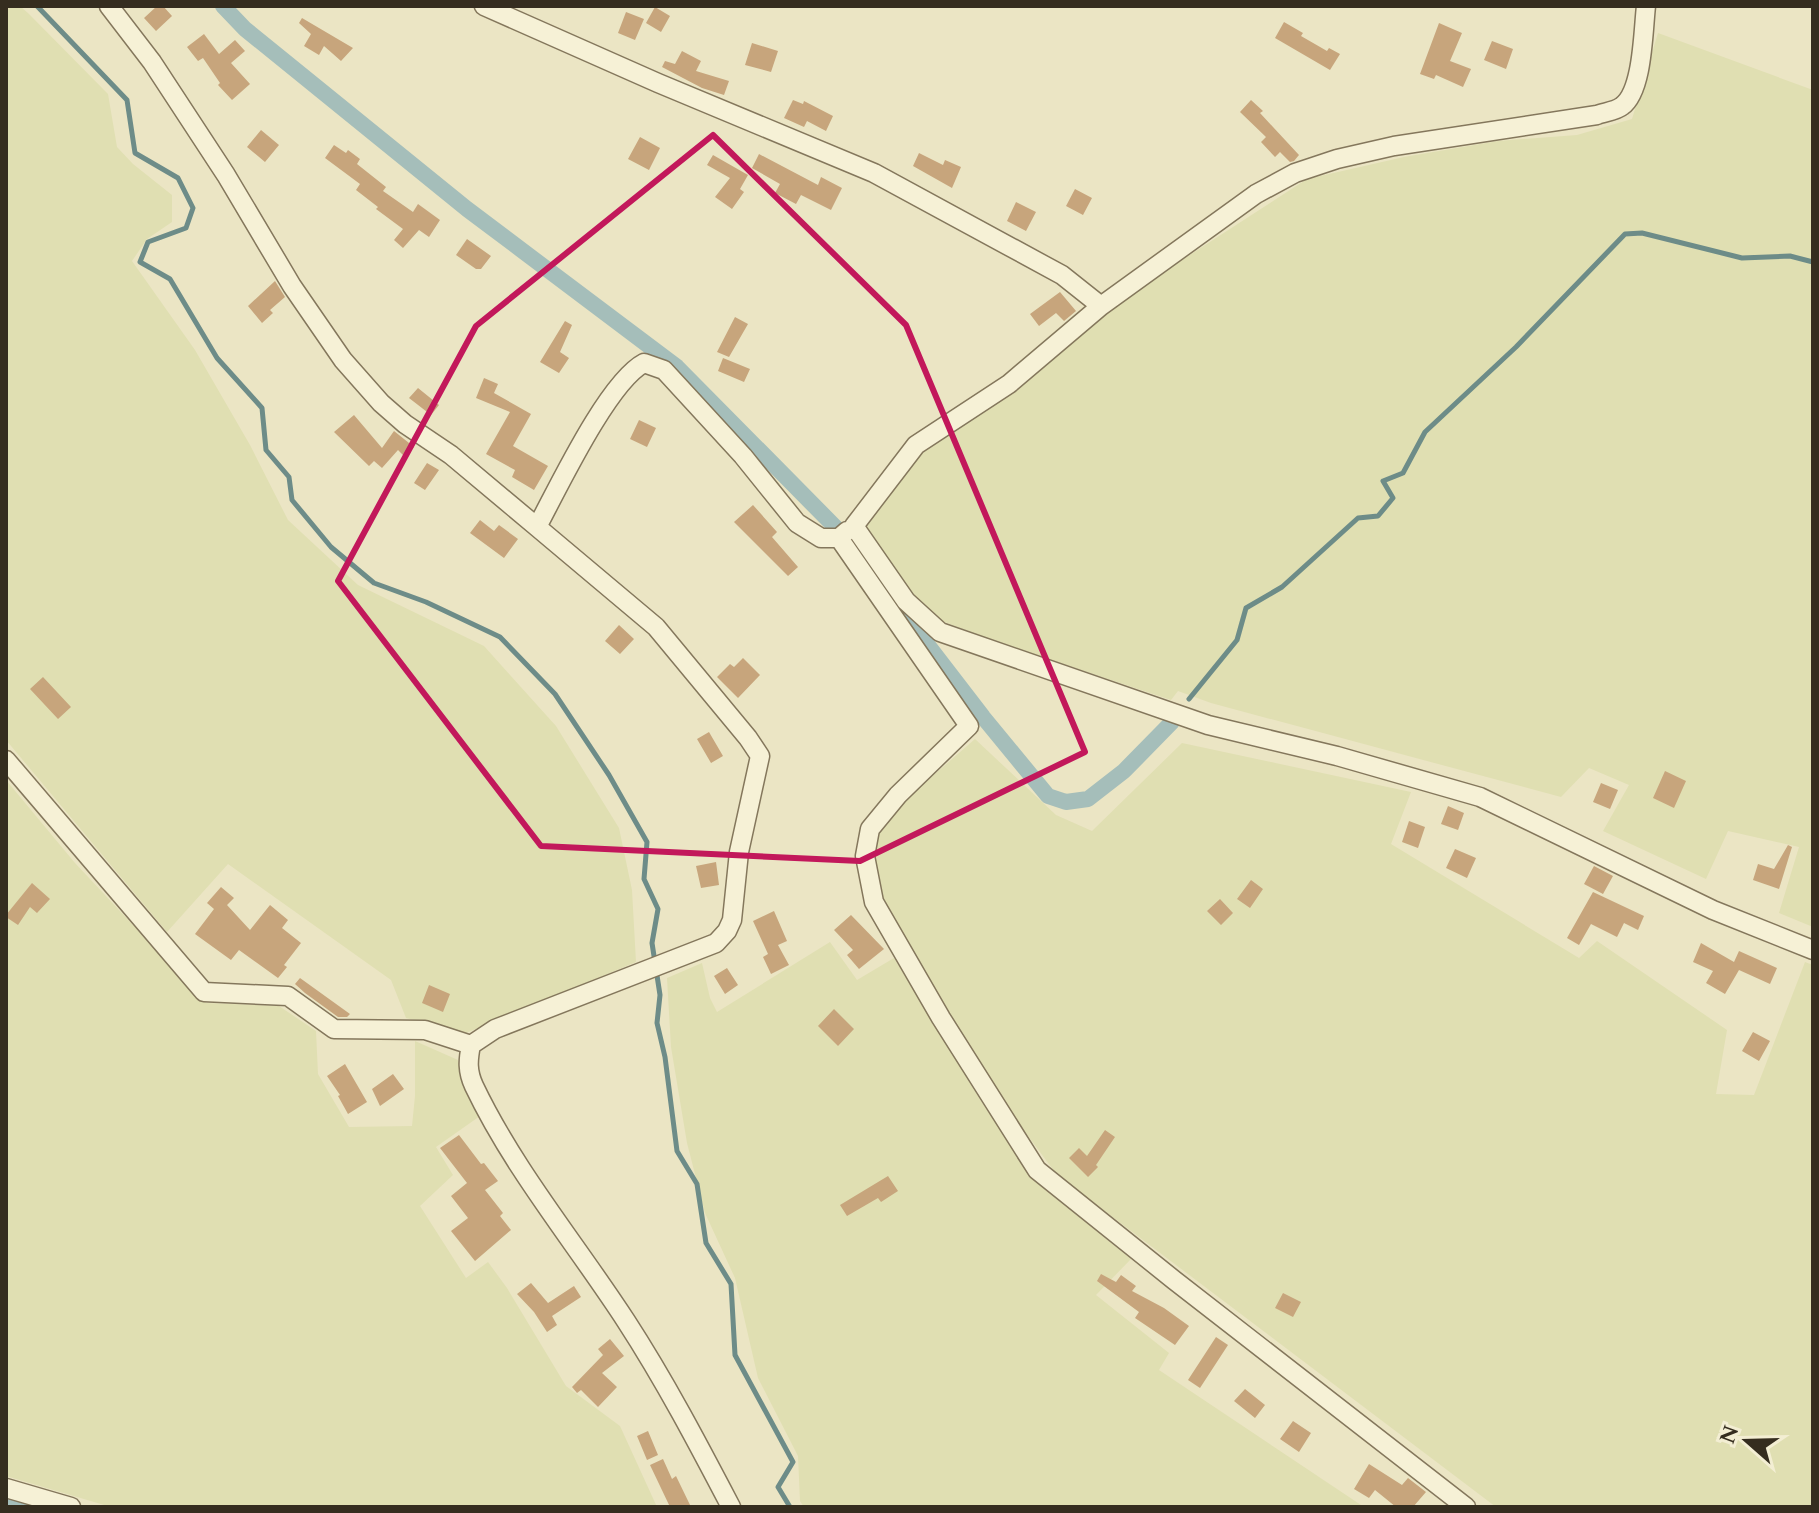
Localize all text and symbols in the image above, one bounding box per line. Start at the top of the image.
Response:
north arrow [1707,1401,1787,1481]
text: N [1711,1421,1748,1449]

